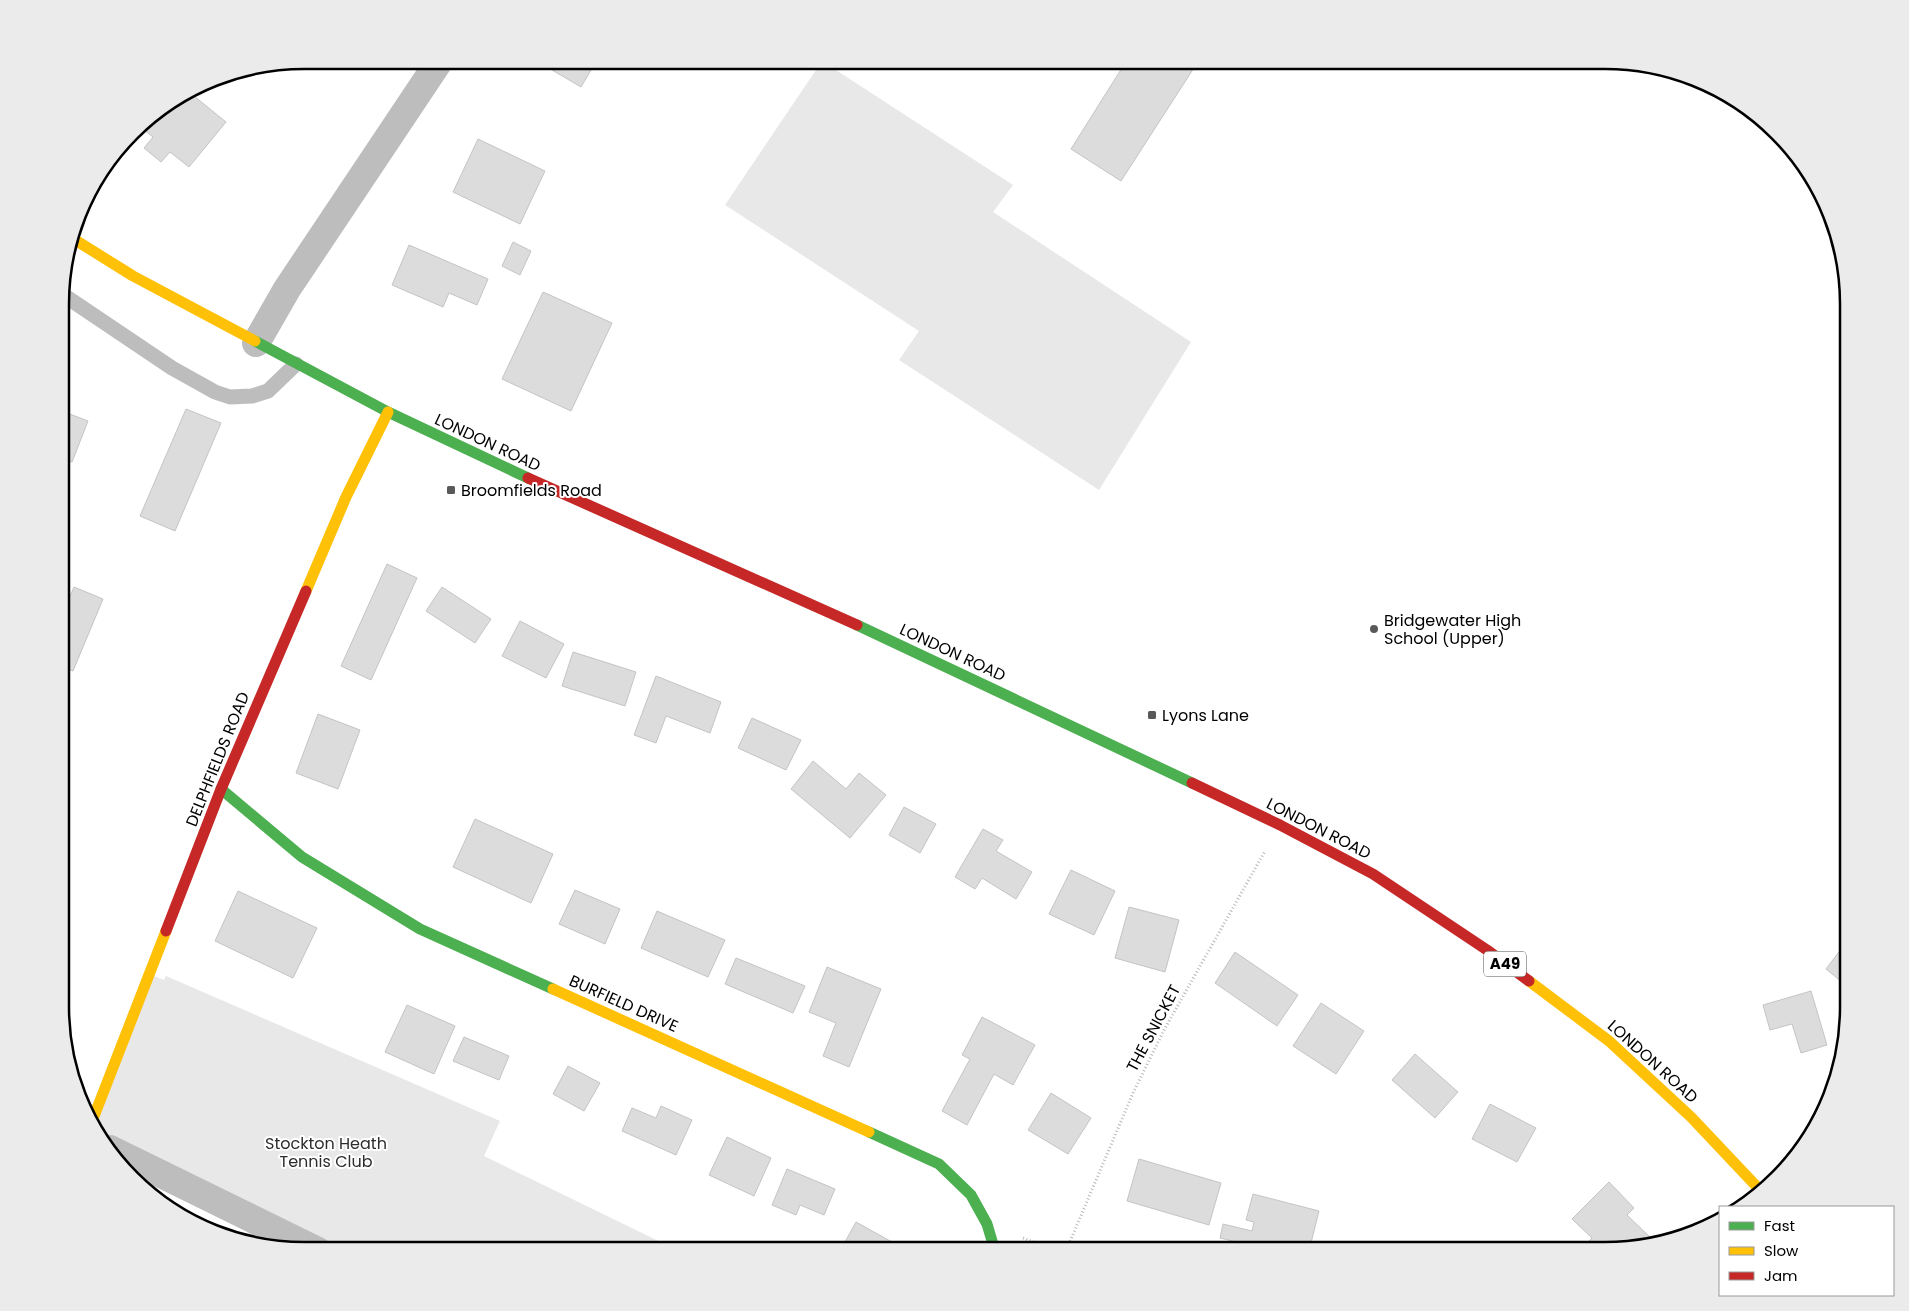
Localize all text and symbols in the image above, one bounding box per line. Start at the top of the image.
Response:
street label: LONDON ROAD [431,408,545,477]
place label: Broomfields Road [461,479,602,502]
marker: Broomfields Road [445,484,457,496]
place label: Bridgewater High School (Upper) [1384,609,1521,650]
street label: LONDON ROAD [896,618,1010,687]
marker: Bridgewater High School (Upper) [1368,623,1380,635]
street label: DELPHFIELDS ROAD [180,688,255,830]
place label: Lyons Lane [1162,704,1249,727]
marker: Lyons Lane [1146,709,1158,721]
street label: LONDON ROAD [1263,792,1375,865]
road number: A49 [1484,952,1526,976]
street label: BURFIELD DRIVE [566,969,682,1038]
street label: THE SNICKET [1121,980,1186,1076]
street label: LONDON ROAD [1602,1015,1703,1108]
park label: Stockton Heath Tennis Club [265,1132,387,1173]
legend [1719,1206,1894,1296]
text: Fast [1764,1215,1795,1236]
text: Slow [1764,1240,1799,1261]
text: Jam [1764,1265,1798,1286]

